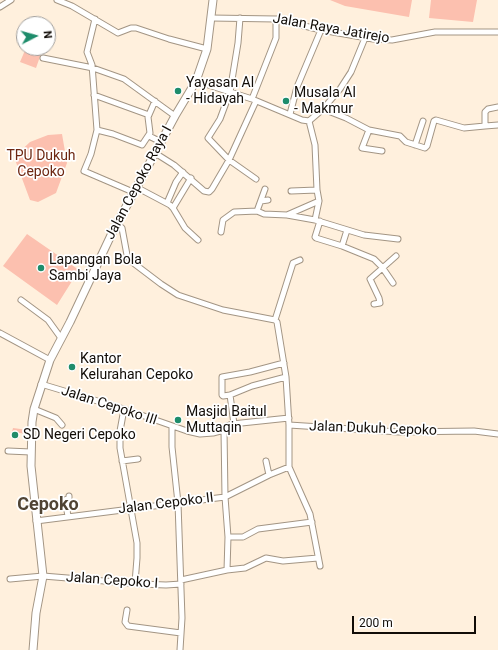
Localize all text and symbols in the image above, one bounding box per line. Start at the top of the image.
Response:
street label: Jalan Raya Jatirejo [271,10,391,48]
north arrow [16,16,56,56]
text: N [41,30,54,39]
place label: Yayasan Al - Hidayah [186,75,254,108]
place label: Musala Al - Makmur [294,85,356,118]
marker: Yayasan Al - Hidayah [173,86,183,96]
marker: Musala Al - Makmur [281,96,291,106]
street label: Jalan Cepoko Raya I [102,123,176,243]
park label: TPU Dukuh Cepoko [6,148,76,180]
place label: Lapangan Bola Sambi Jaya [49,252,142,284]
marker: Lapangan Bola Sambi Jaya [36,263,46,273]
place label: Kantor Kelurahan Cepoko [80,351,193,384]
marker: Kantor Kelurahan Cepoko [67,362,77,372]
street label: Jalan Cepoko III [59,383,159,429]
place label: Masjid Baitul Muttaqin [186,404,267,436]
marker: Masjid Baitul Muttaqin [173,415,183,425]
street label: Jalan Dukuh Cepoko [309,418,437,440]
place label: SD Negeri Cepoko [23,427,136,443]
marker: SD Negeri Cepoko [10,430,20,440]
street label: Jalan Cepoko II [117,490,215,518]
district label: Cepoko [17,494,79,516]
street label: Jalan Cepoko I [65,569,159,593]
scale bar [354,608,478,634]
text: 200 m [359,616,393,630]

